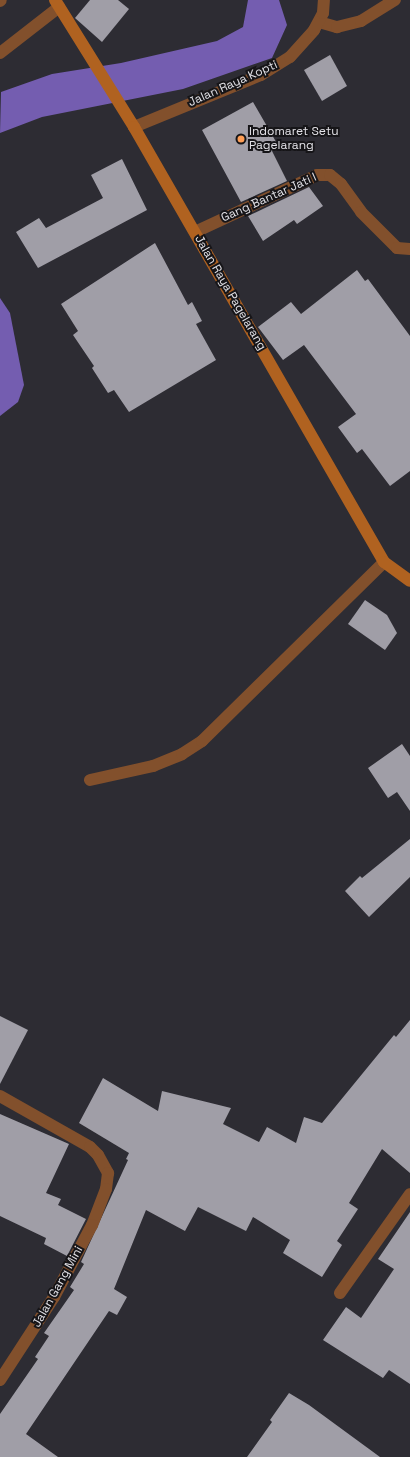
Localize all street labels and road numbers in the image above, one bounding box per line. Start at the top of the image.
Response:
street label: Jalan Raya Kopti [186,58,280,110]
street label: Gang Bantar Jati I [219,171,319,225]
street label: Jalan Raya Pagelarang [191,233,269,353]
street label: Jalan Gang Mini [30,1244,86,1330]

